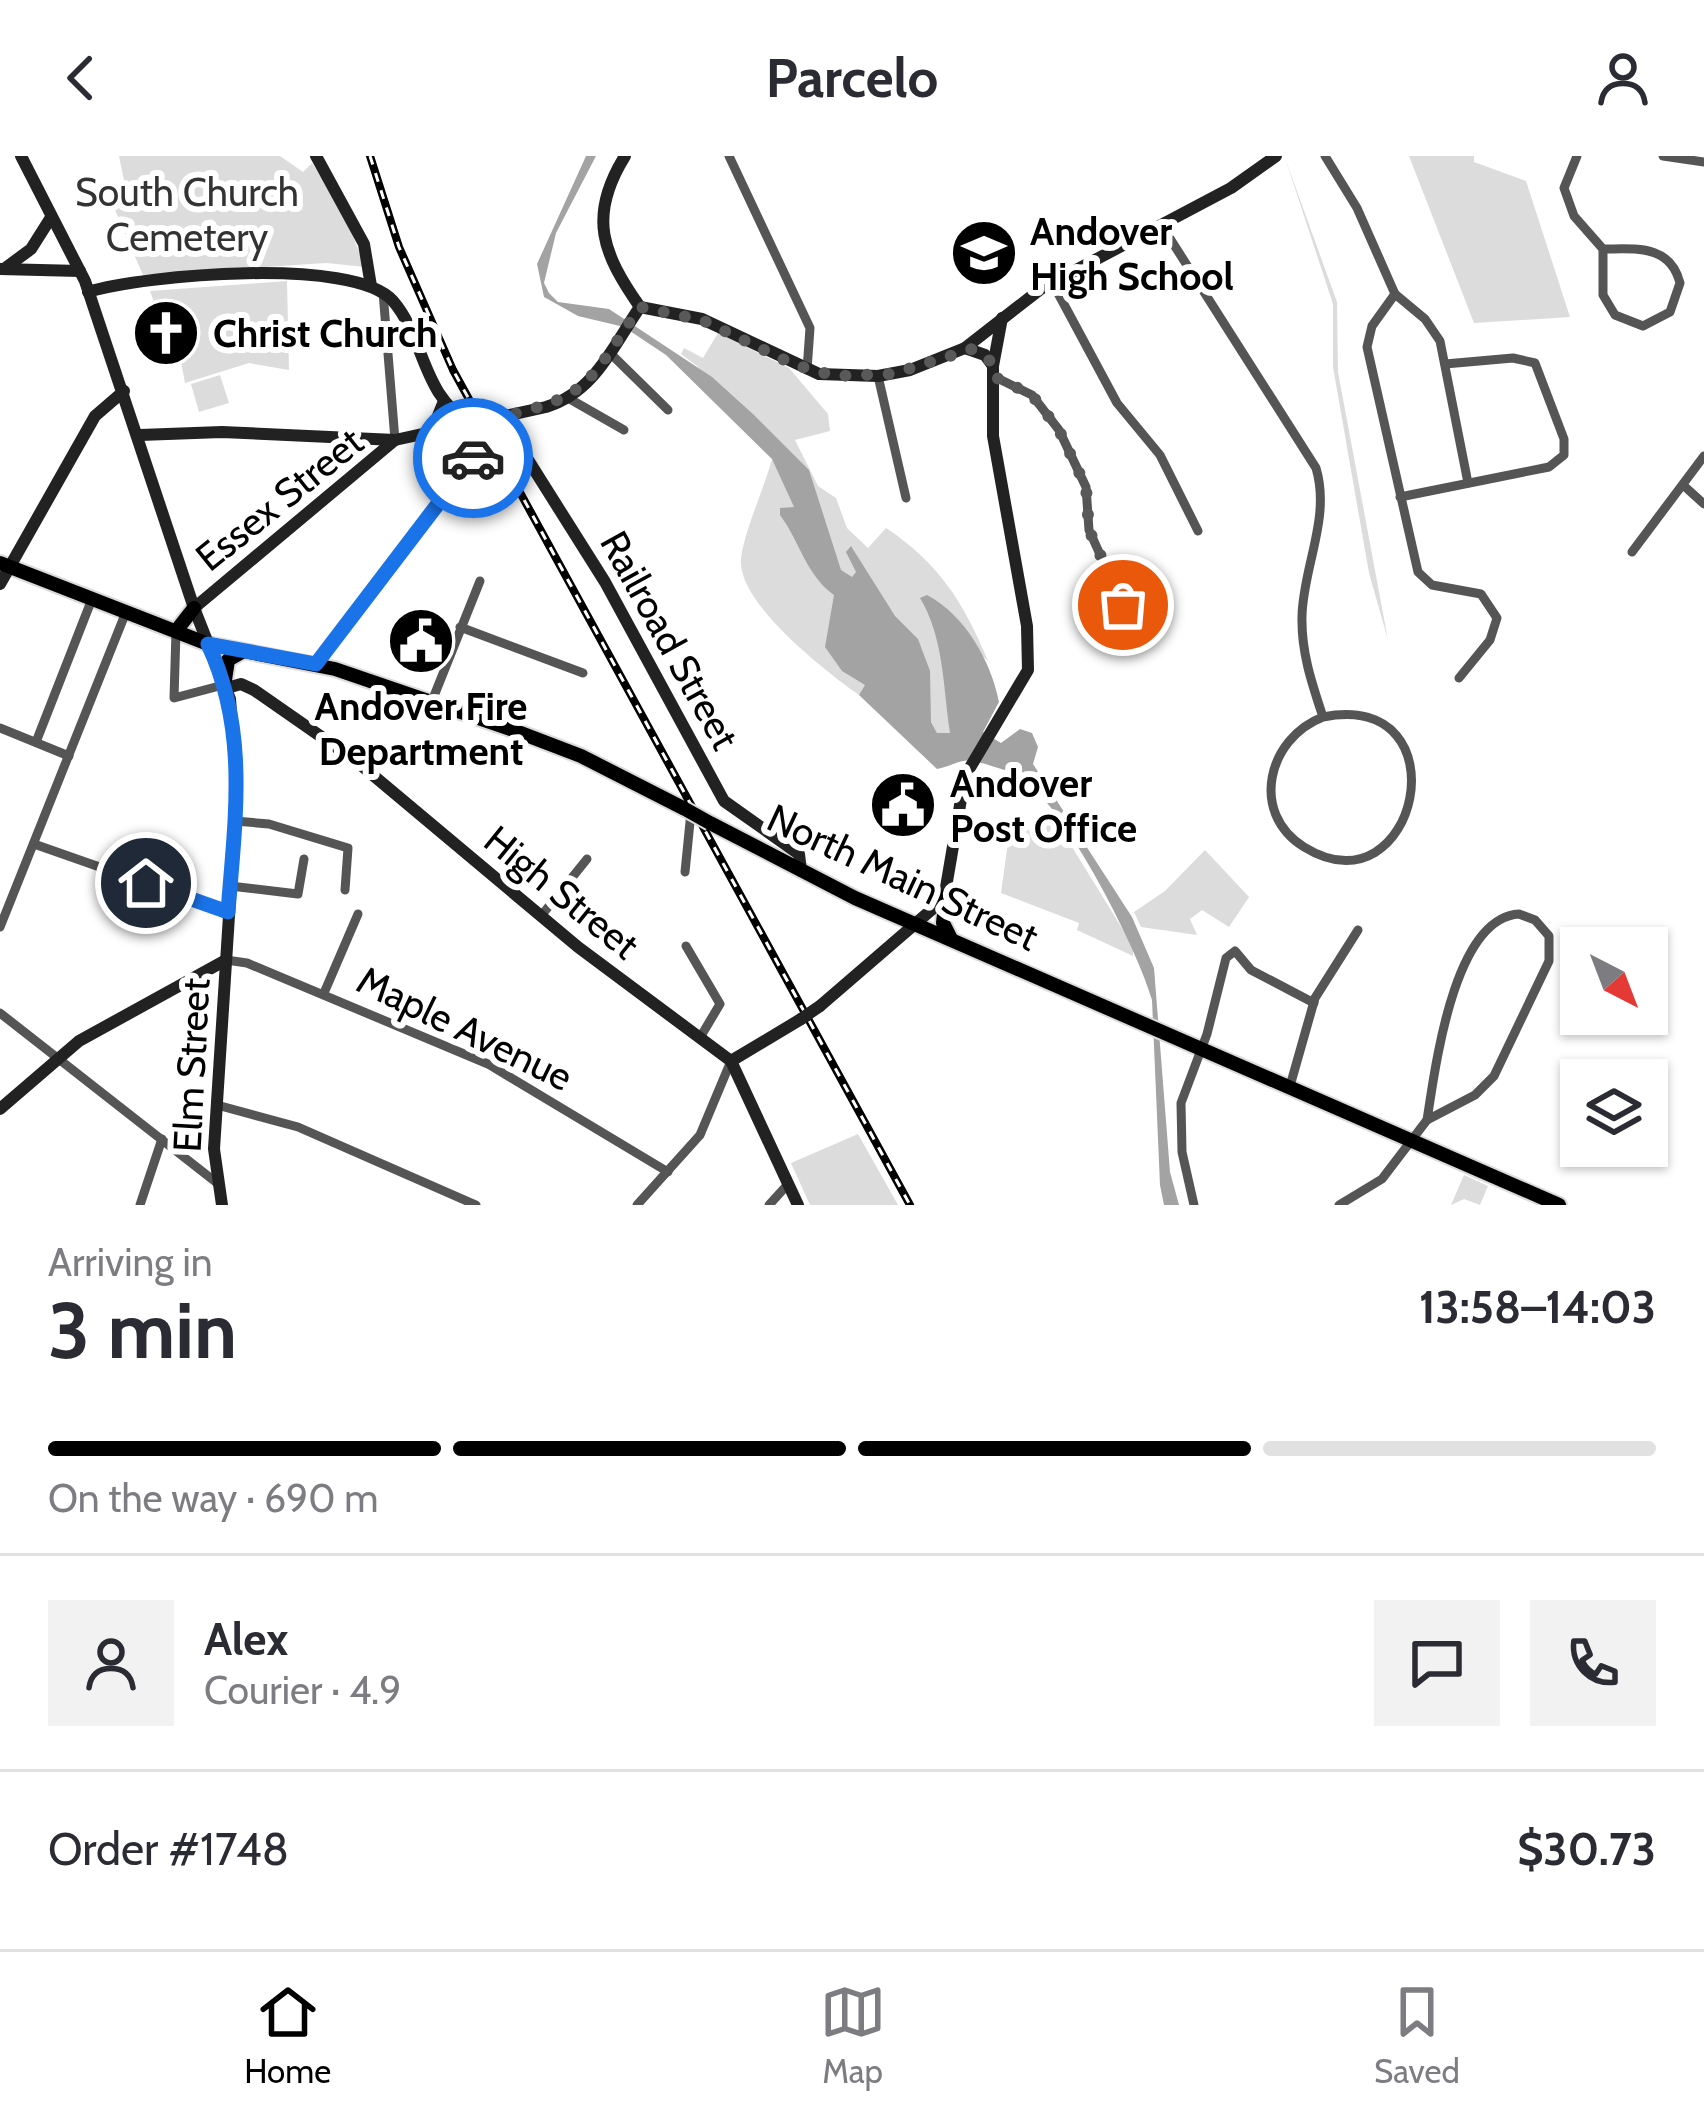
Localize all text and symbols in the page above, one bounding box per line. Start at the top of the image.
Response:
icon: back [48,45,114,111]
text: Parcelo [766,45,938,111]
icon: person [1590,45,1656,111]
park label: South Church Cemetery [75,168,299,261]
place label: Andover High School [1030,207,1234,300]
school or university icon: Andover High School [949,218,1019,288]
church icon: Christ Church [131,298,201,368]
place label: Christ Church [213,309,438,357]
courier [413,398,533,518]
street label: Essex Street [186,417,372,581]
icon: car [440,425,506,491]
street label: Railroad Street [590,522,750,758]
pin [1072,554,1174,656]
icon: bag [1090,572,1156,638]
public building icon: Andover Fire Department [386,606,456,676]
place label: Andover Fire Department [315,682,527,775]
place label: Andover Post Office [950,759,1137,852]
public building icon: Andover Post Office [868,770,938,840]
street label: North Main Street [760,793,1046,961]
street label: High Street [475,815,649,969]
pin [95,832,197,934]
icon: home [113,850,179,916]
north arrow [1560,927,1668,1035]
map controls [1560,927,1668,1167]
street label: Maple Avenue [350,955,580,1101]
street label: Elm Street [162,977,220,1153]
button: layers [1560,1059,1668,1167]
text: Arriving in [48,1238,212,1286]
text: 13:58–14:03 [1419,1280,1656,1334]
text: 3 min [48,1283,237,1378]
text: On the way · 690 m [48,1474,378,1522]
button: person [48,1600,174,1726]
button: chat [1374,1600,1500,1726]
button: phone [1530,1600,1656,1726]
text: Alex [204,1612,288,1666]
text: Courier · 4.9 [204,1666,401,1714]
text: Order #1748 [48,1822,289,1876]
text: $30.73 [1517,1822,1656,1876]
tab: Home [244,1979,331,2091]
tab: Map [820,1979,886,2091]
tab: Saved [1374,1979,1460,2091]

